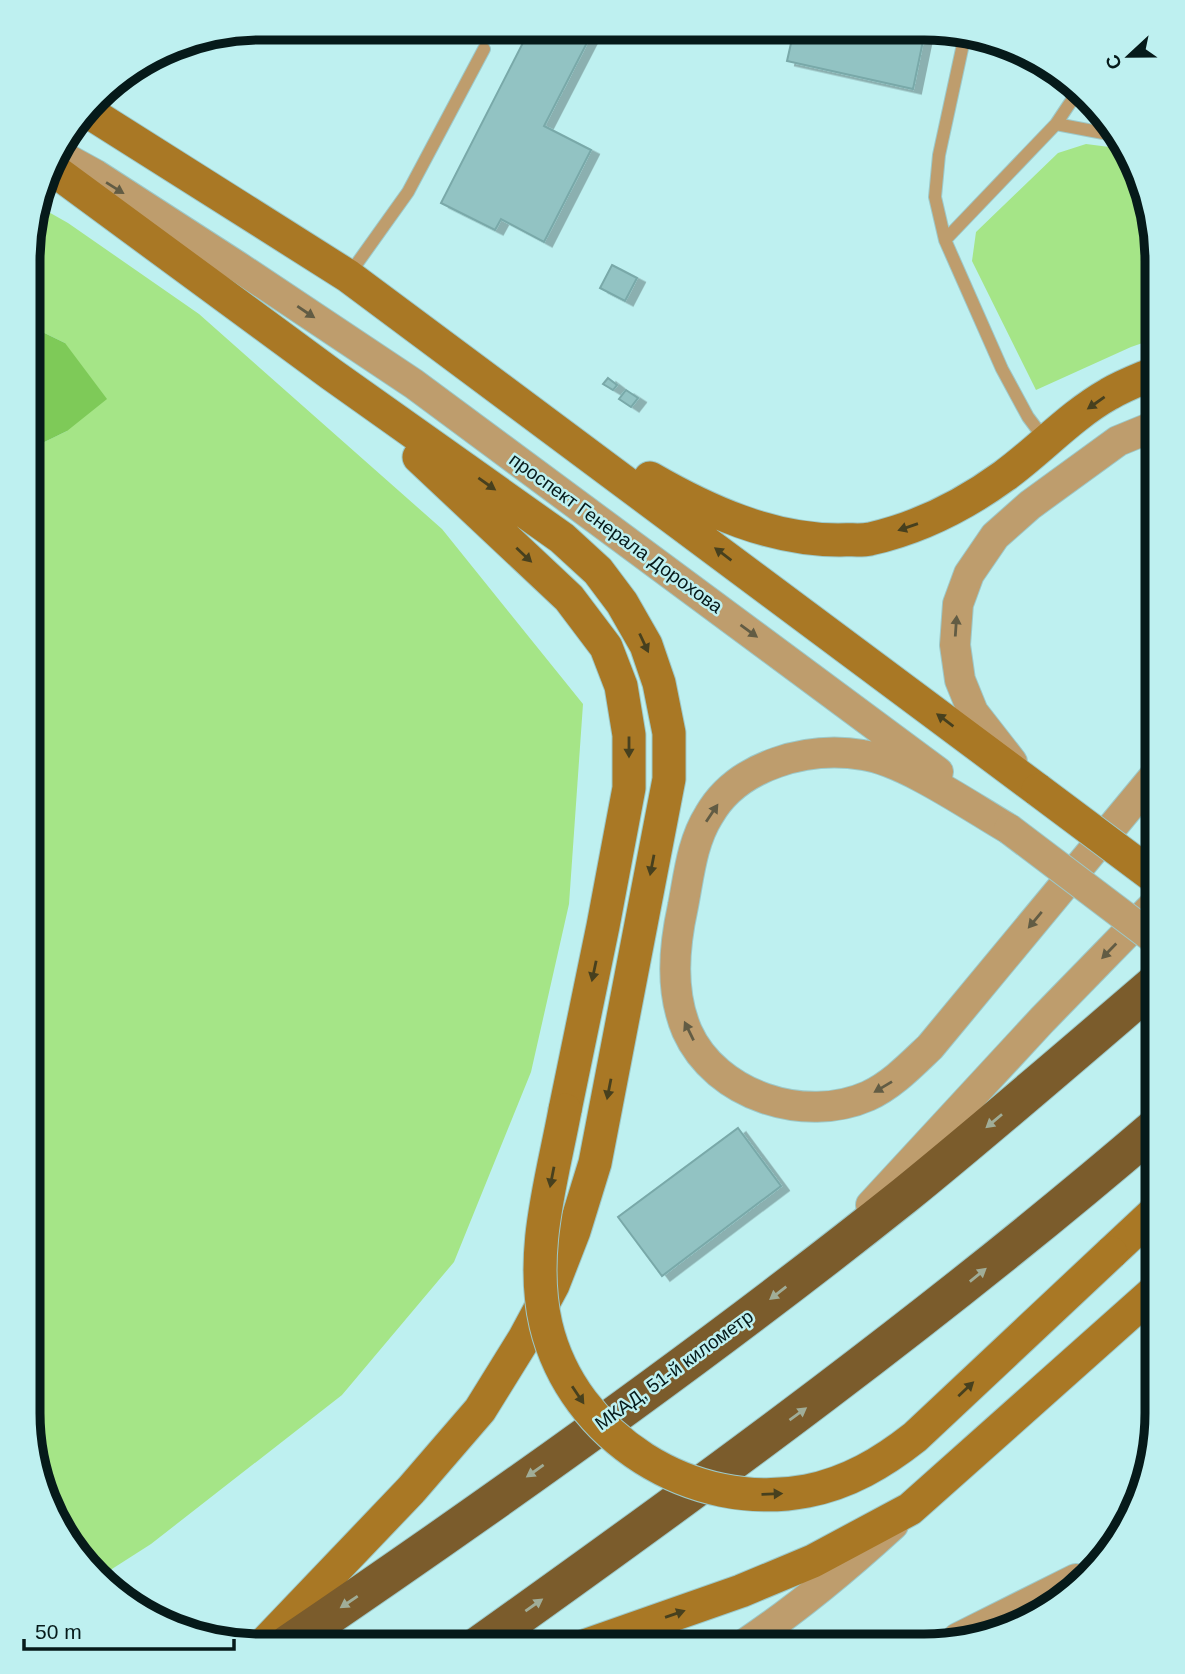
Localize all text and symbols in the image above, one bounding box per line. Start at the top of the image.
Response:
north arrow [1094,21,1164,91]
text: С [1101,52,1126,72]
one-way arrow [106,181,125,194]
one-way arrow [297,305,315,319]
one-way arrow [1087,396,1105,410]
street label: проспект Генерала Дорохова [506,449,727,618]
one-way arrow [478,477,496,491]
one-way arrow [897,522,918,533]
one-way arrow [515,547,533,563]
one-way arrow [714,547,732,561]
one-way arrow [951,615,962,637]
one-way arrow [740,624,758,638]
one-way arrow [639,633,650,654]
one-way arrow [936,712,954,727]
one-way arrow [623,736,635,758]
one-way arrow [705,804,719,822]
one-way arrow [647,854,658,876]
one-way arrow [1028,910,1043,928]
one-way arrow [1101,943,1118,960]
one-way arrow [589,960,600,982]
one-way arrow [684,1021,695,1041]
one-way arrow [604,1078,615,1100]
one-way arrow [873,1081,892,1093]
one-way arrow [985,1113,1002,1128]
one-way arrow [547,1166,558,1188]
one-way arrow [969,1268,987,1283]
one-way arrow [769,1286,787,1301]
street label: МКАД, 51-й километр [591,1306,757,1434]
one-way arrow [957,1382,974,1398]
one-way arrow [571,1386,585,1404]
one-way arrow [789,1408,807,1422]
one-way arrow [526,1464,544,1478]
one-way arrow [761,1488,783,1500]
one-way arrow [339,1596,359,1609]
one-way arrow [525,1598,543,1612]
scale bar [24,1608,234,1652]
one-way arrow [664,1609,685,1620]
text: 50 m [35,1620,82,1643]

